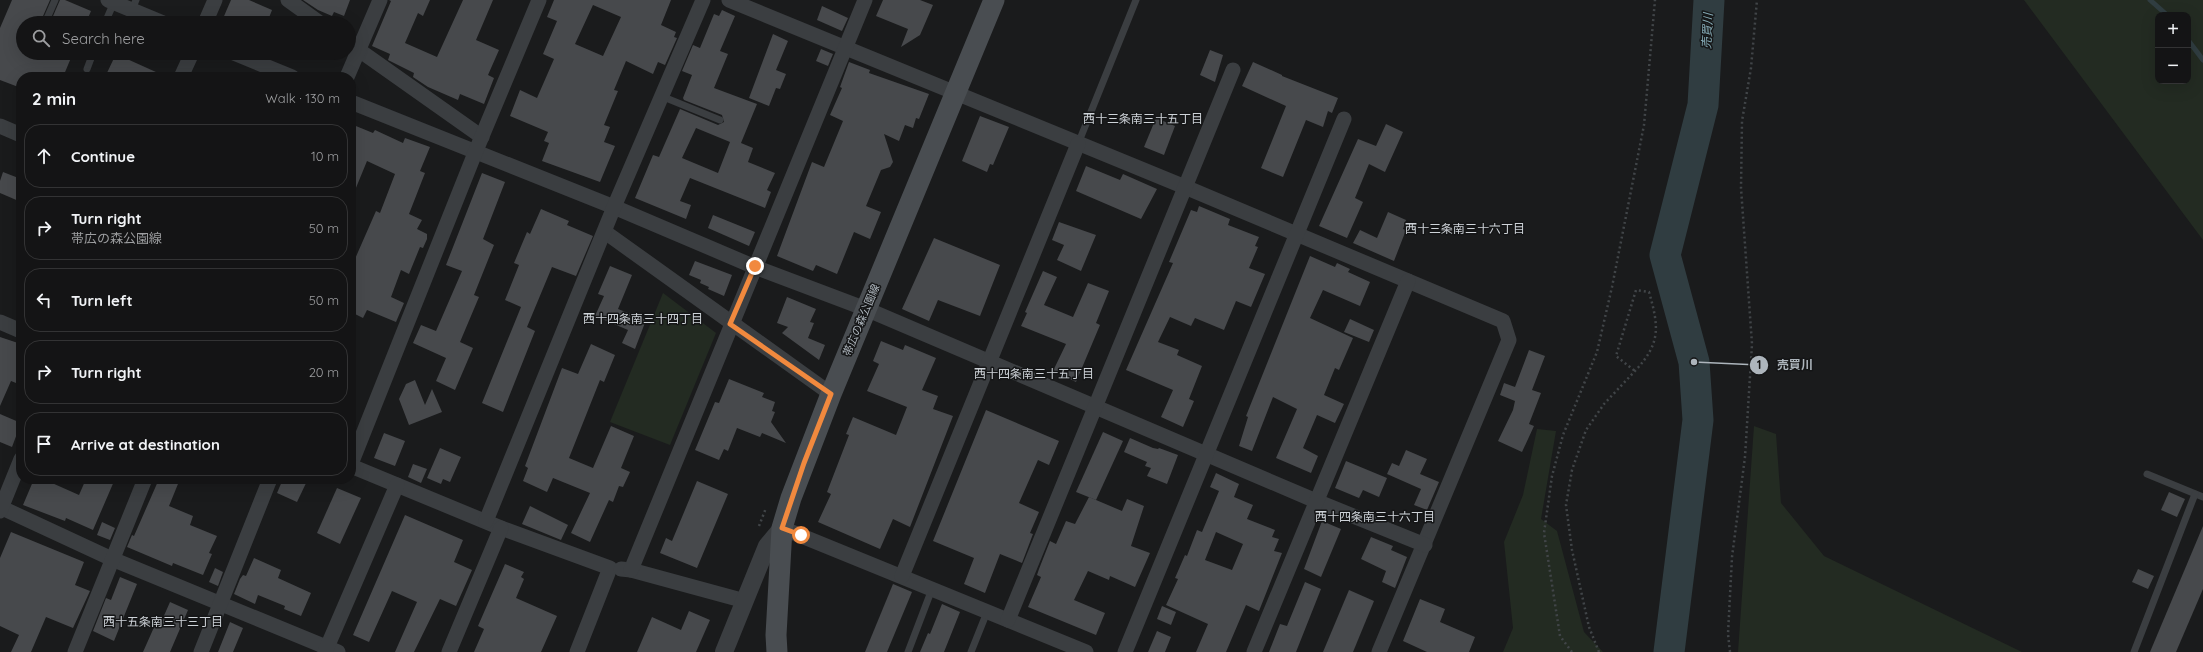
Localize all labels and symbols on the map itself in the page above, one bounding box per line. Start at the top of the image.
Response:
water label: 売買川 [1699,11,1716,49]
district label: 西十三条南三十五丁目 [1083,111,1203,126]
district label: 西十三条南三十六丁目 [1405,221,1525,236]
route end [746,257,764,275]
street label: 帯広の森公園線 [840,282,882,358]
district label: 西十四条南三十四丁目 [583,311,703,326]
callout: 売買川 [1749,353,1821,377]
text: 1 [1757,357,1761,372]
text: 売買川 [1777,357,1813,372]
district label: 西十四条南三十五丁目 [974,366,1094,381]
district label: 西十四条南三十六丁目 [1315,509,1435,524]
route start [792,526,810,544]
district label: 西十五条南三十三丁目 [103,614,223,629]

